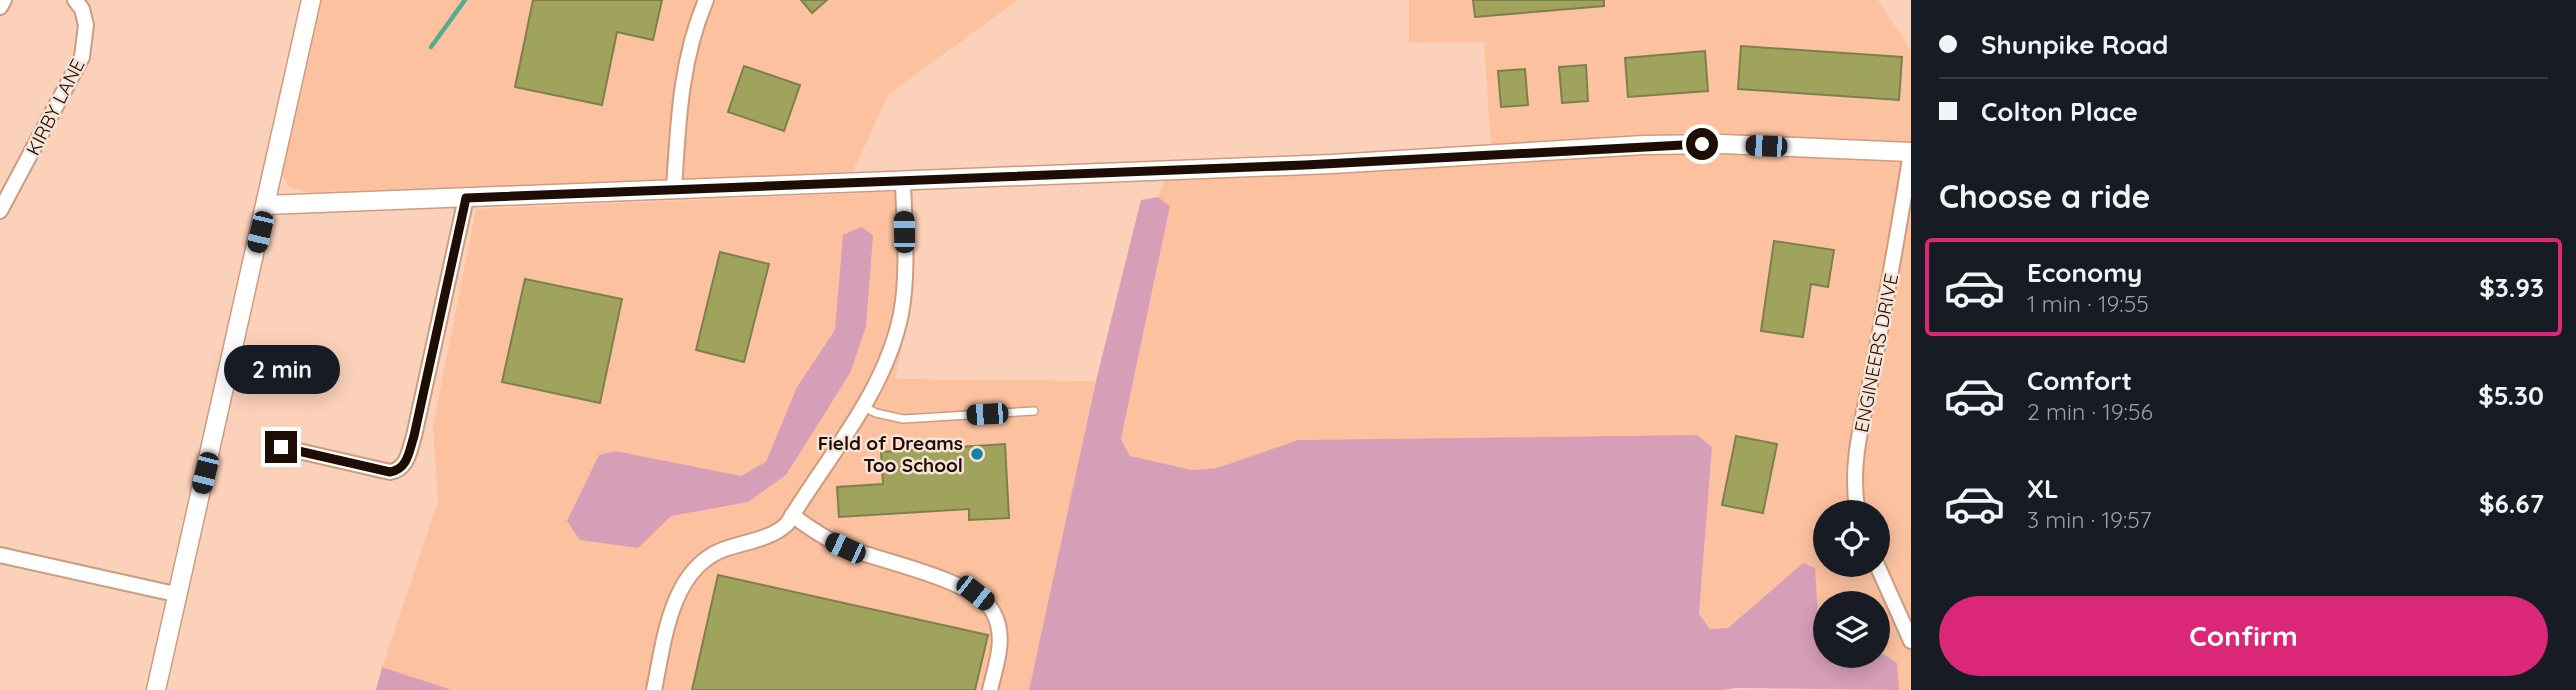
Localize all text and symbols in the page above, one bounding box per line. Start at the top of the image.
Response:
text: Shunpike Road [1981,28,2168,61]
street label: KIRBY LANE [20,55,90,159]
text: Colton Place [1981,95,2138,128]
route start [1686,128,1718,160]
car [1745,135,1788,157]
text: Choose a ride [1939,176,2151,216]
car [246,209,275,255]
car [894,211,915,253]
icon: car [1943,256,2006,319]
text: Economy [2027,256,2142,289]
text: $3.93 [2479,271,2544,304]
street label: ENGINEERS DRIVE [1849,272,1903,434]
text: 1 min · 19:55 [2027,289,2149,318]
callout: 2 min [223,346,339,394]
text: 2 min [252,355,312,384]
icon: car [1943,364,2006,427]
text: Comfort [2027,364,2132,397]
text: $5.30 [2478,379,2544,412]
text: 2 min · 19:56 [2027,397,2153,426]
car [966,402,1009,426]
route end [265,431,297,463]
place label: Field of Dreams Too School [818,431,963,477]
marker: Field of Dreams Too School [969,446,985,462]
car [190,450,221,496]
icon: car [1943,472,2006,535]
text: XL [2027,472,2059,505]
text: $6.67 [2479,487,2544,520]
map controls [1813,500,1890,668]
button: locate [1813,500,1890,577]
text: 3 min · 19:57 [2027,505,2152,534]
car [822,530,869,566]
car [952,572,999,614]
button: layers [1813,591,1890,668]
button: Confirm [1939,596,2548,676]

